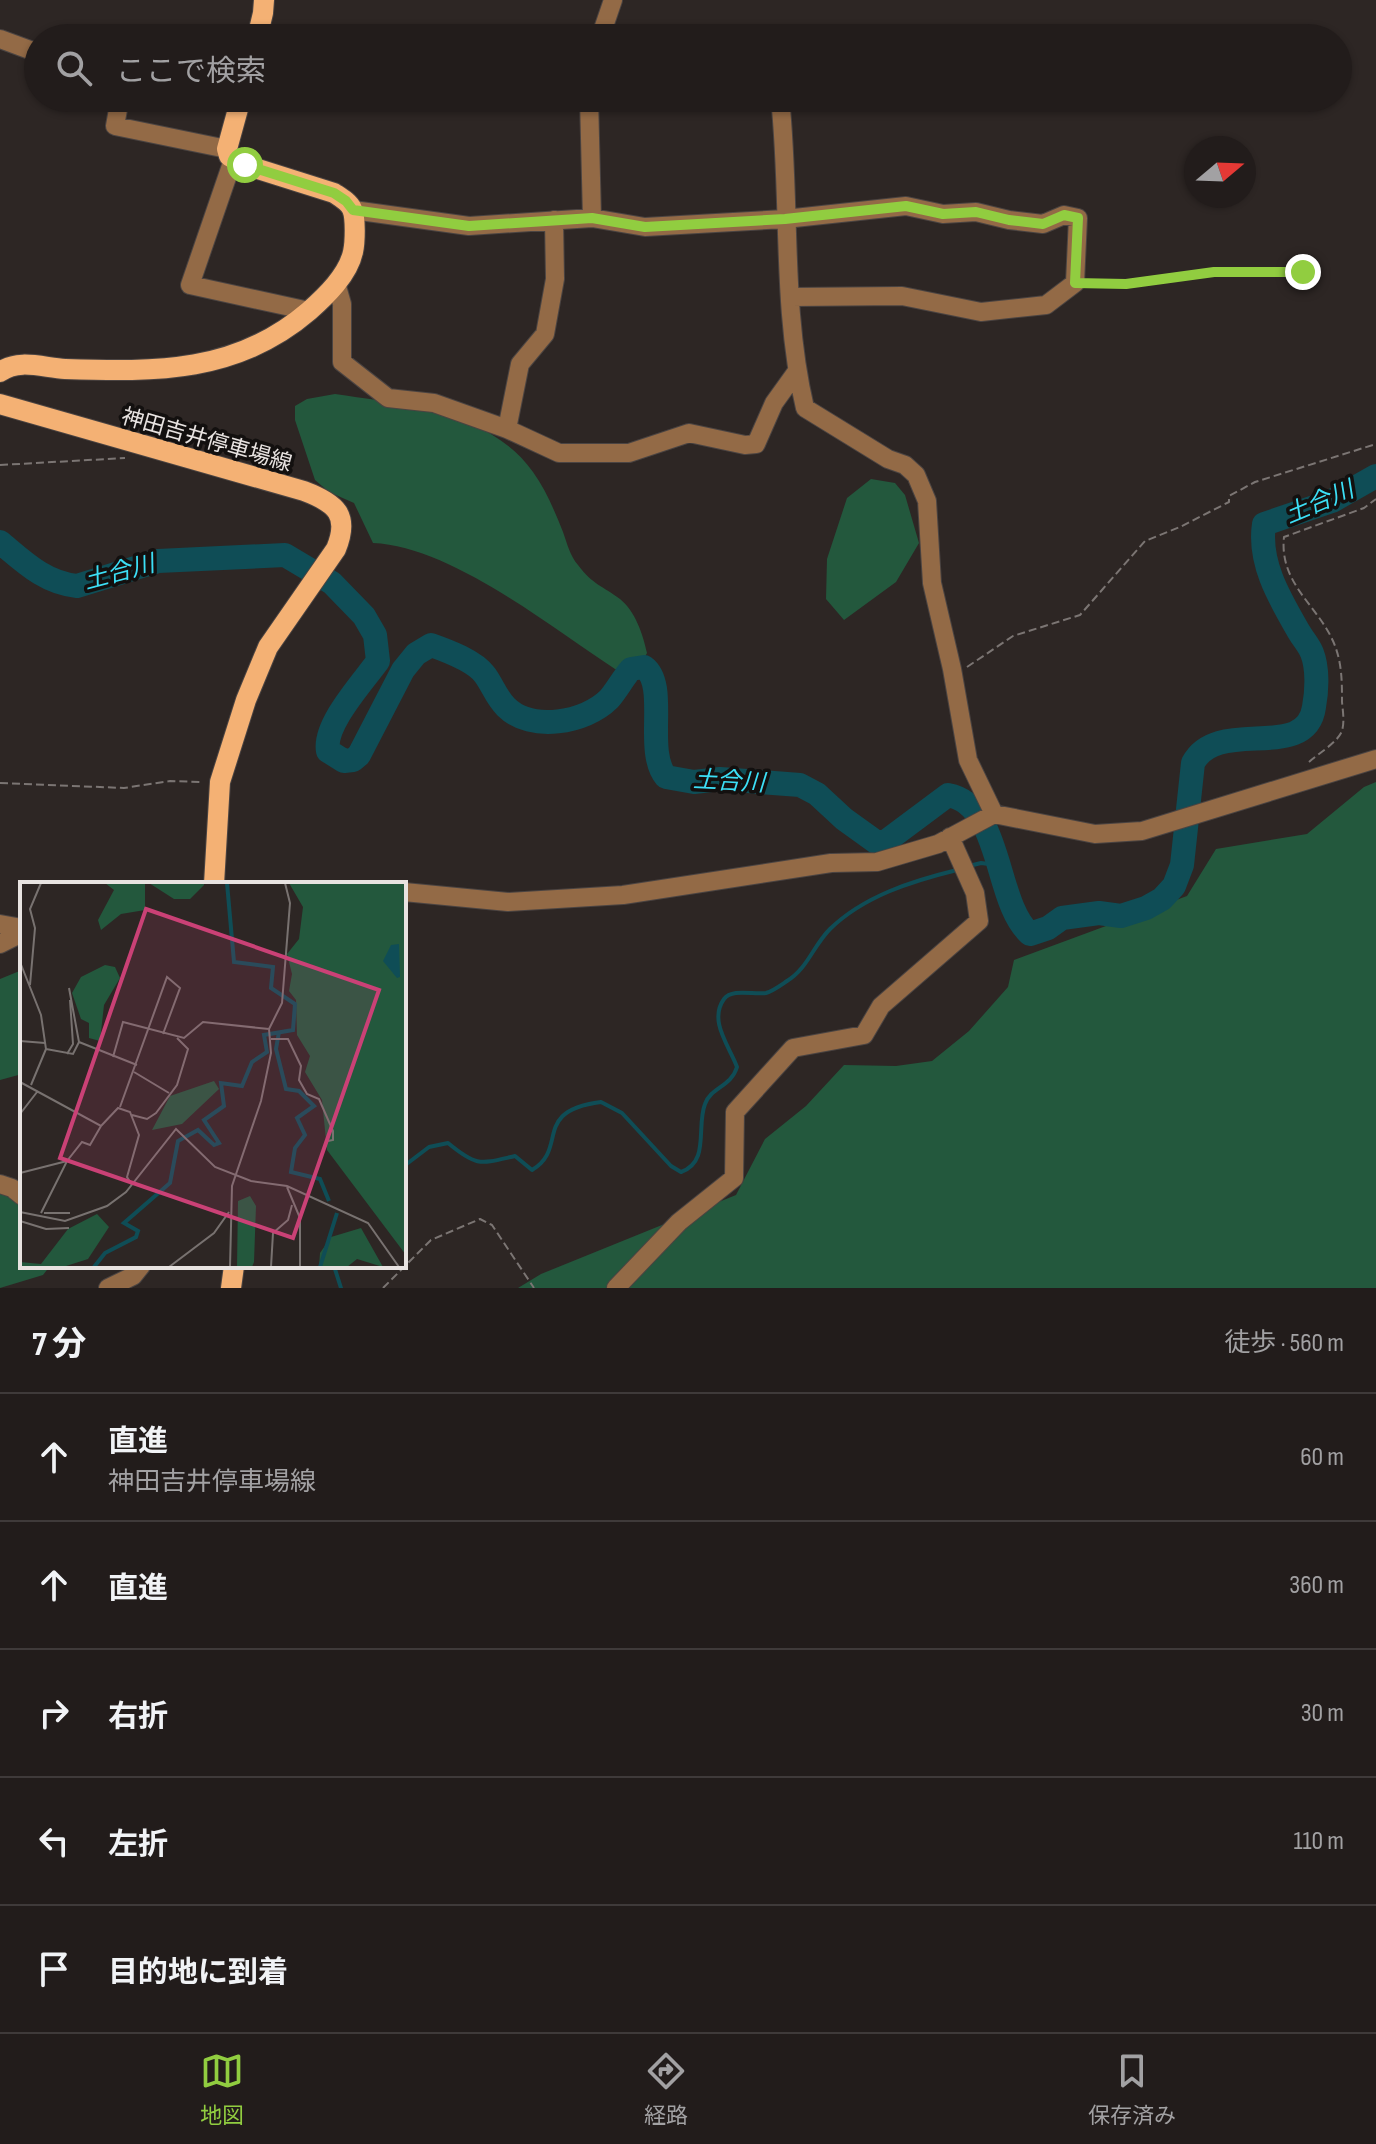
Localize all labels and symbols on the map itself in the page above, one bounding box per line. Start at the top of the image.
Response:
north arrow [1184,136,1256,208]
route start [227,147,263,183]
route end [1285,254,1321,290]
street label: 神田吉井停車場線 [118,403,295,478]
water label: 土合川 [1280,474,1361,530]
water label: 土合川 [81,548,161,596]
water label: 土合川 [692,765,769,798]
inset map [20,882,406,1268]

